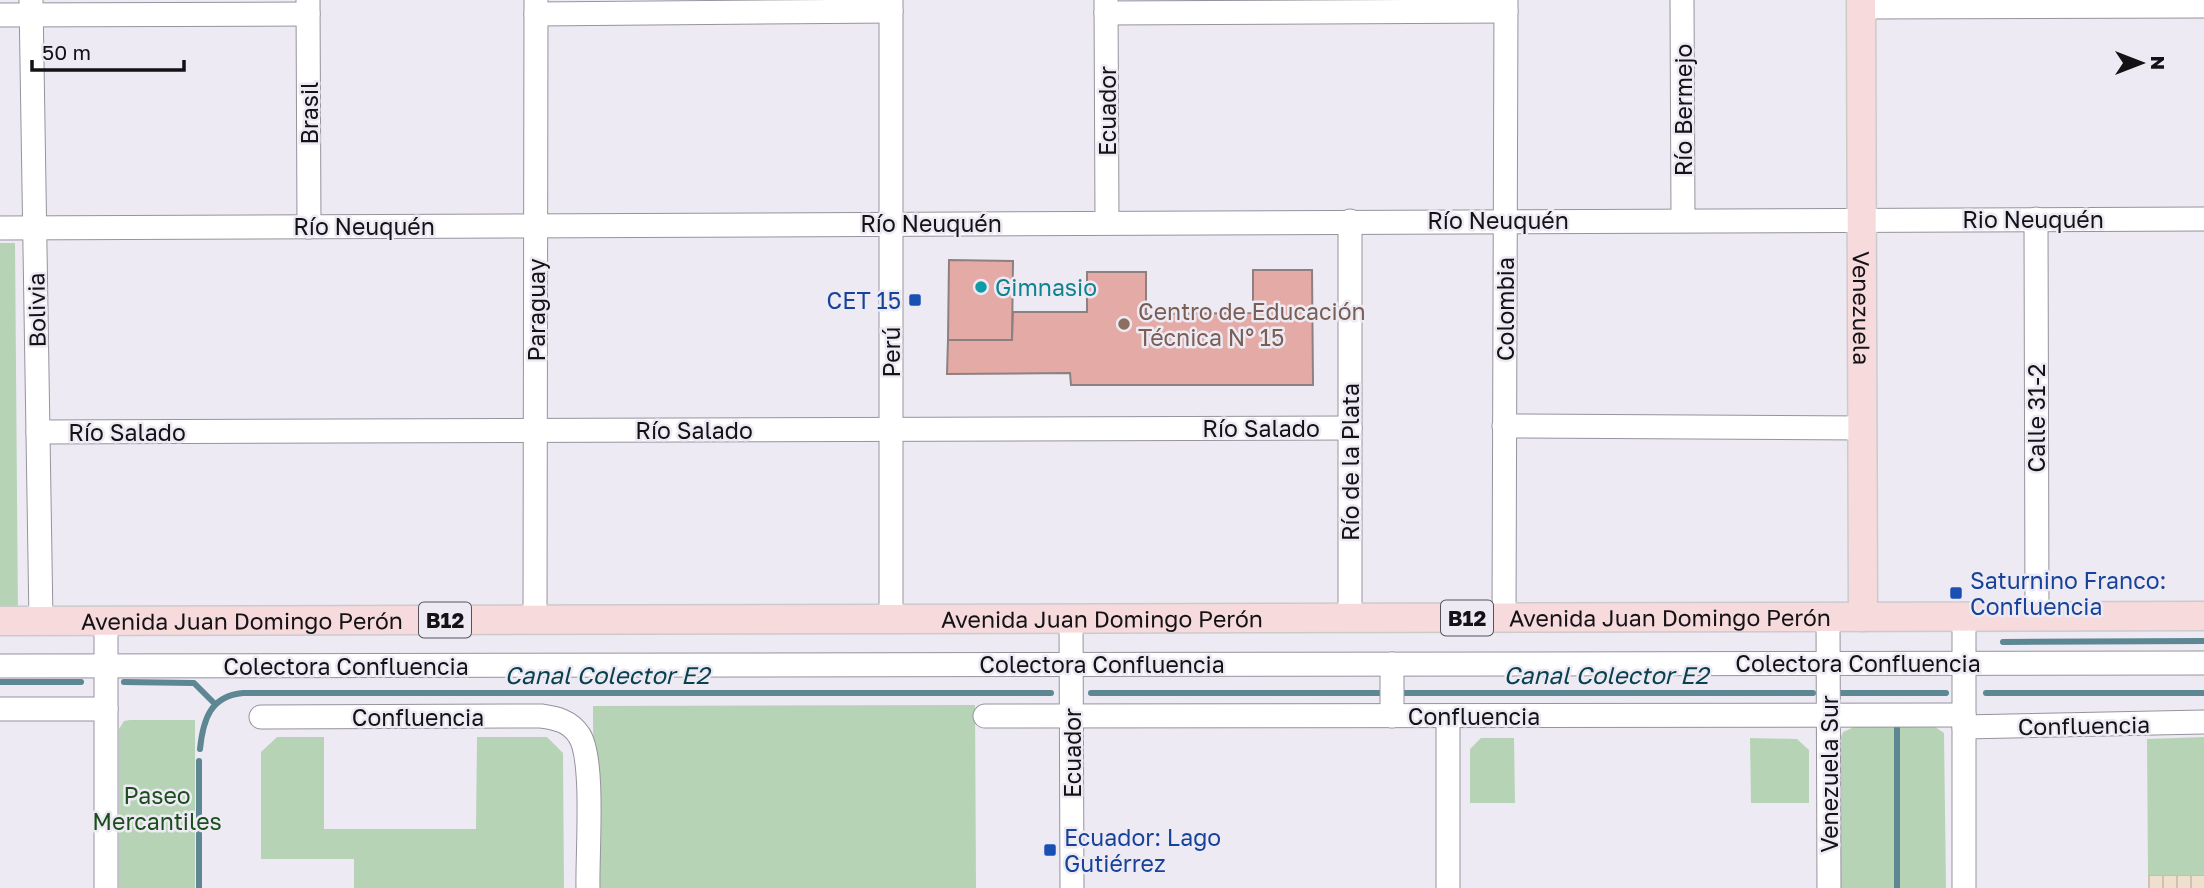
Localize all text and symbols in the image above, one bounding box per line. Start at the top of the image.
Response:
scale bar [32,28,184,72]
north arrow [2106,28,2176,98]
text: 50 m [42,39,91,65]
street label: Río Bermejo [1669,44,1697,176]
text: N [2147,56,2170,70]
street label: Ecuador [1093,66,1121,156]
street label: Brasil [295,82,323,144]
street label: Rio Neuquén [1962,205,2104,233]
street label: Río Neuquén [1427,206,1569,234]
street label: Río Neuquén [860,209,1002,237]
street label: Río Neuquén [293,212,435,240]
street label: Venezuela [1848,251,1876,365]
street label: Colombia [1491,257,1519,361]
street label: Paraguay [522,258,550,362]
street label: Bolivia [21,272,51,348]
place label: Gimnasio [995,273,1097,301]
marker: Gimnasio [973,279,989,295]
place label: CET 15 [827,286,901,314]
marker: CET 15 [907,292,923,308]
place label: Centro de Educación Técnica N° 15 [1138,297,1366,351]
marker: Centro de Educación Técnica N° 15 [1116,316,1132,332]
street label: Perú [877,326,905,378]
street label: Calle 31-2 [2022,364,2050,472]
street label: Río de la Plata [1336,383,1364,541]
street label: Río Salado [1202,414,1320,442]
street label: Río Salado [635,416,753,444]
street label: Río Salado [68,418,186,446]
place label: Saturnino Franco: Confluencia [1970,566,2166,620]
marker: Saturnino Franco: Confluencia [1948,585,1964,601]
road number: B12 [1441,600,1493,636]
road number: B12 [419,602,471,638]
street label: Avenida Juan Domingo Perón [1509,603,1831,632]
street label: Avenida Juan Domingo Perón [941,604,1263,633]
street label: Avenida Juan Domingo Perón [81,606,403,635]
street label: Colectora Confluencia [1735,649,1981,677]
street label: Colectora Confluencia [979,650,1225,678]
street label: Colectora Confluencia [223,652,469,680]
water label: Canal Colector E2 [505,660,712,689]
water label: Canal Colector E2 [1504,660,1711,689]
street label: Venezuela Sur [1815,695,1843,853]
street label: Confluencia [1408,702,1540,730]
street label: Confluencia [352,703,484,731]
street label: Ecuador [1058,708,1086,798]
street label: Confluencia [2018,710,2150,740]
park label: Paseo Mercantiles [92,781,222,835]
place label: Ecuador: Lago Gutiérrez [1064,823,1221,877]
marker: Ecuador: Lago Gutiérrez [1042,842,1058,858]

